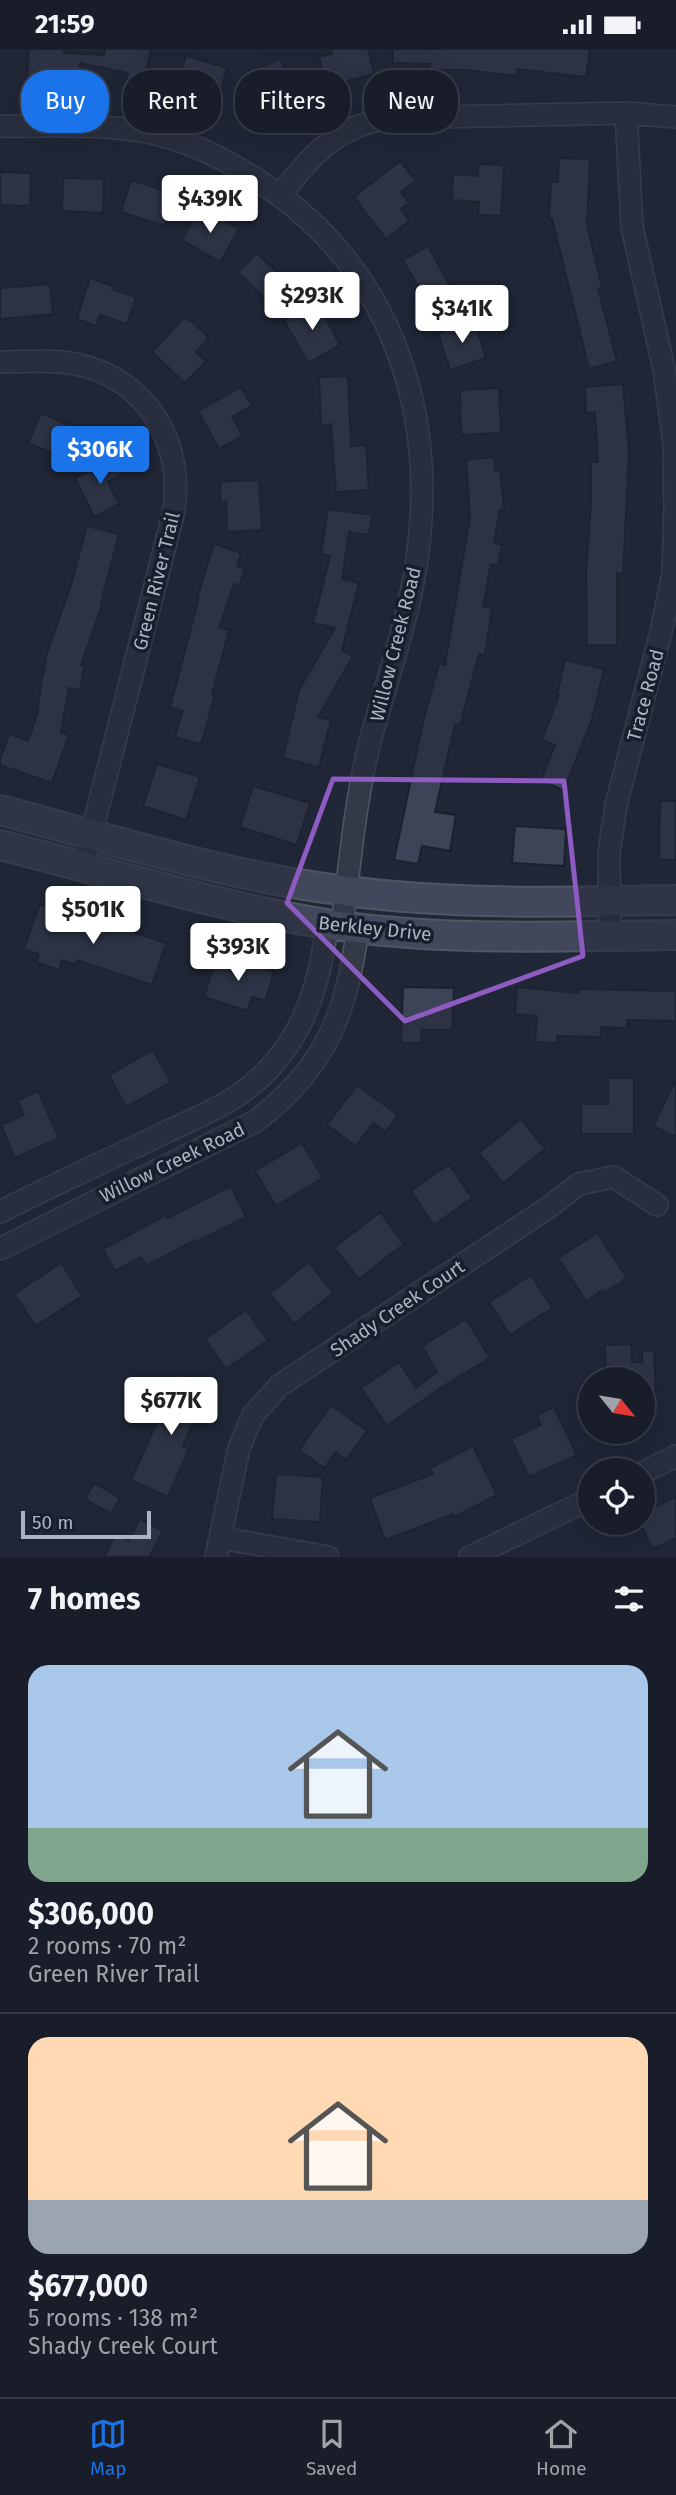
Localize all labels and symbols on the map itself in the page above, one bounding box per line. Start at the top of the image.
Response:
pin: $439K [161,176,259,235]
pin: $293K [263,273,361,332]
pin: $341K [413,285,511,345]
pin: $306K [51,427,149,486]
street label: Green River Trail [128,509,185,653]
street label: Willow Creek Road [365,565,426,724]
street label: Trace Road [622,647,669,744]
pin: $501K [44,887,142,946]
street label: Berkley Drive [317,911,433,946]
pin: $393K [189,923,287,983]
street label: Willow Creek Road [96,1117,248,1207]
street label: Shady Creek Court [326,1255,469,1362]
north arrow [578,1367,654,1444]
pin: $677K [122,1377,220,1437]
scale bar [21,1508,150,1540]

